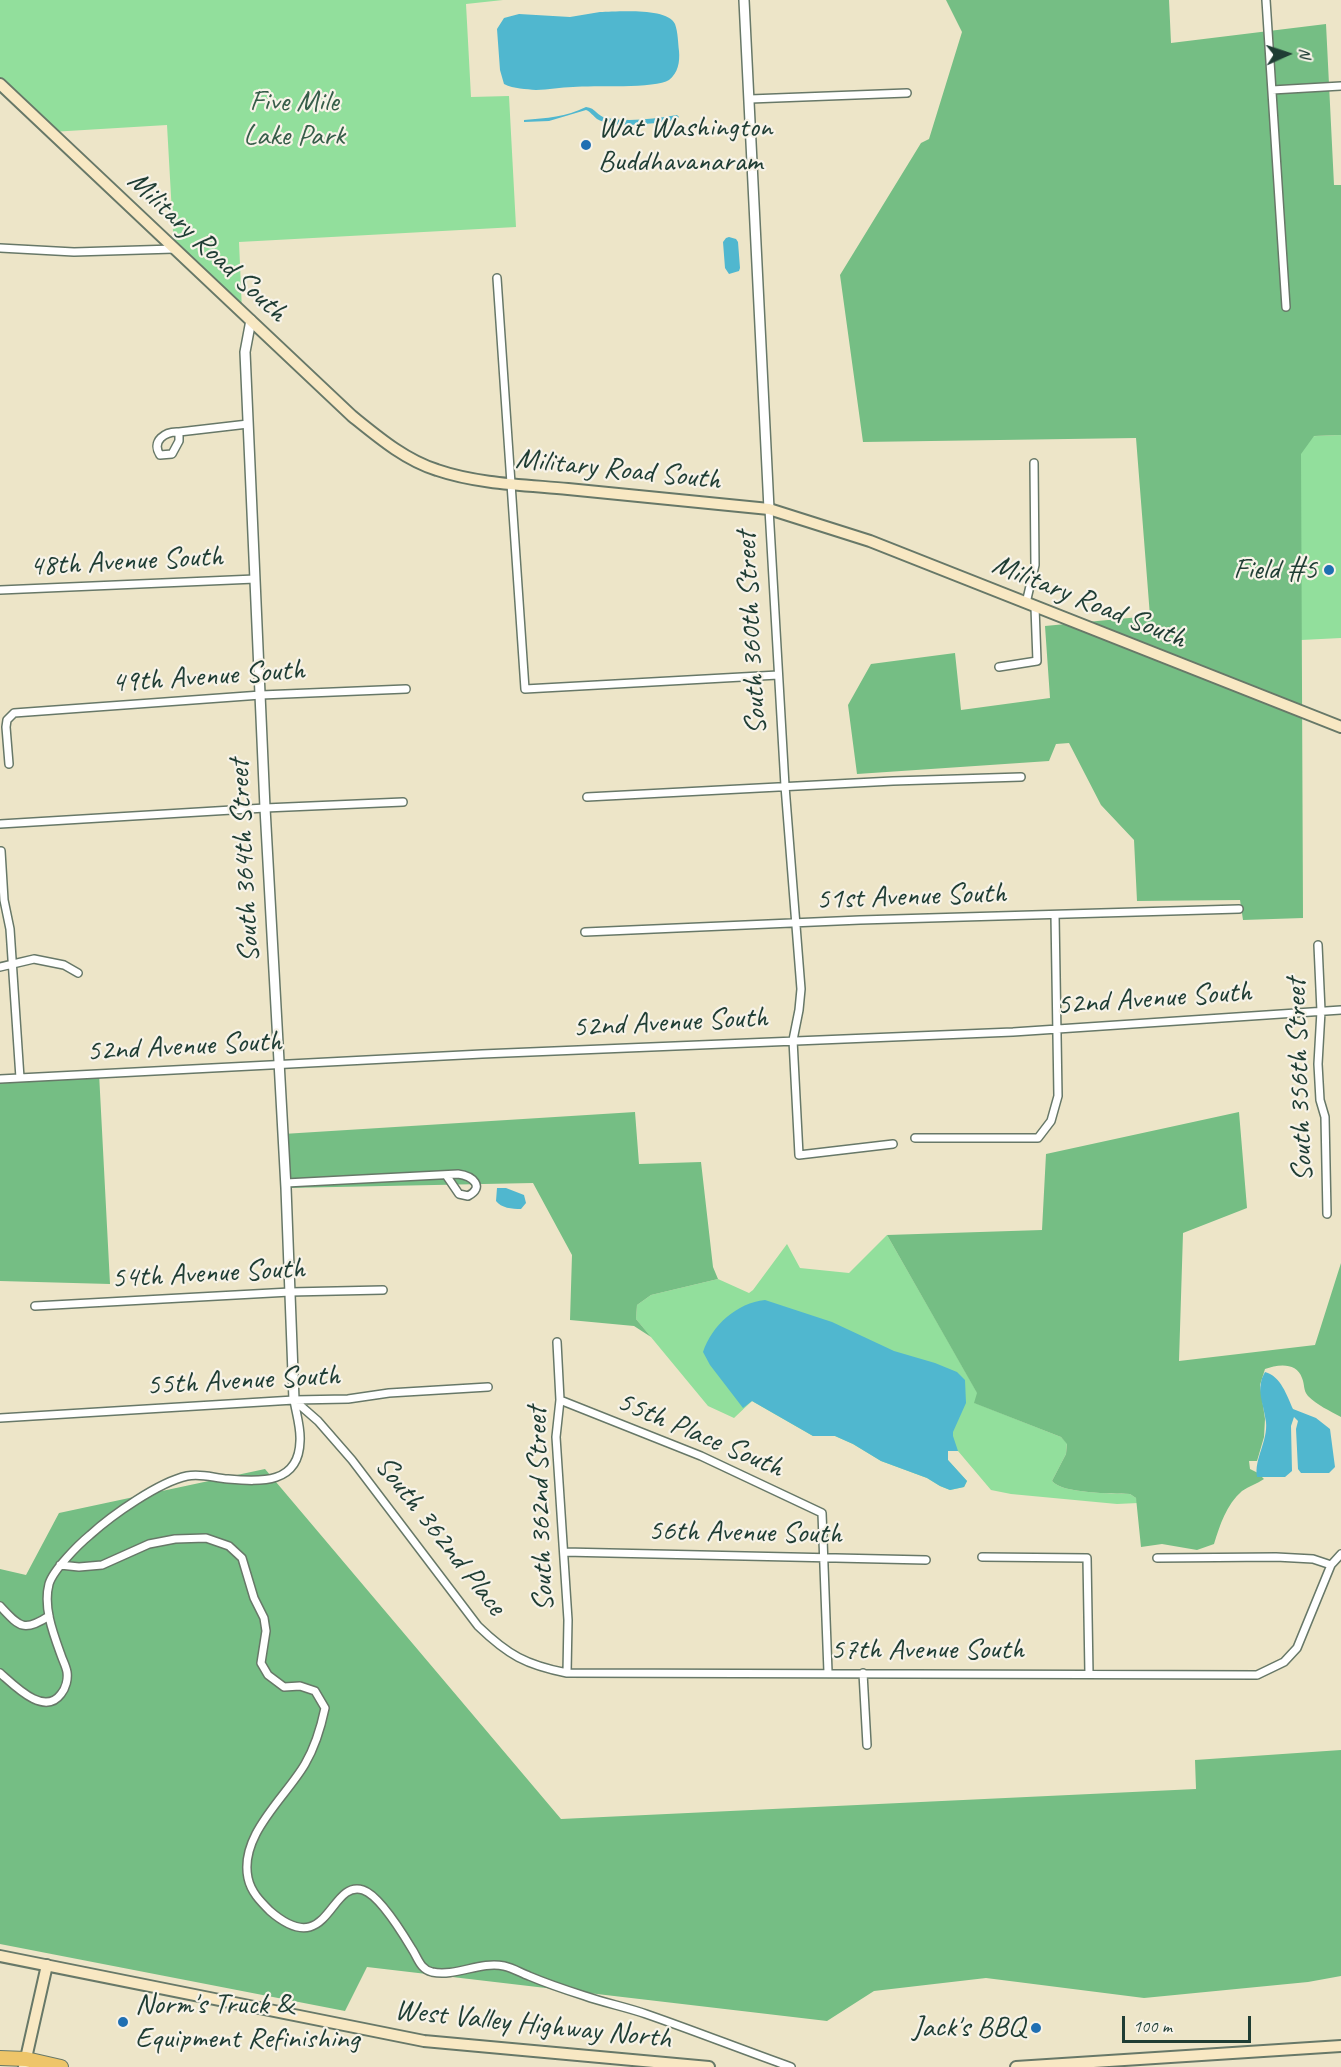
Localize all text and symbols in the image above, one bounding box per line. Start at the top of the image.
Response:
north arrow [1257,24,1317,84]
text: N [1295,48,1315,59]
park label: Five Mile Lake Park [243,84,345,154]
place label: Wat Washington Buddhavanaram [598,110,772,180]
marker: Wat Washington Buddhavanaram [579,138,593,152]
street label: Military Road South [120,164,294,330]
street label: Military Road South [514,441,722,499]
street label: South 360th Street [729,530,775,736]
street label: 48th Avenue South [28,539,224,585]
street label: Military Road South [987,547,1191,657]
place label: Field #5 [1233,552,1317,588]
marker: Field #5 [1322,563,1336,577]
street label: 49th Avenue South [110,652,306,702]
street label: South 364th Street [222,758,268,964]
street label: 51st Avenue South [815,876,1007,918]
street label: 52nd Avenue South [1055,974,1253,1024]
street label: South 356th Street [1278,978,1322,1182]
street label: 52nd Avenue South [572,1000,768,1046]
street label: 52nd Avenue South [86,1024,282,1070]
street label: 54th Avenue South [110,1251,306,1297]
street label: 55th Avenue South [145,1358,341,1404]
street label: 55th Place South [611,1384,789,1486]
street label: South 362nd Street [519,1406,563,1612]
street label: South 362nd Place [367,1449,513,1623]
street label: 56th Avenue South [648,1513,842,1553]
street label: 57th Avenue South [830,1632,1024,1668]
place label: Norm's Truck & Equipment Refinishing [135,1987,359,2058]
street label: West Valley Highway North [393,1993,673,2057]
scale bar [1125,2004,1254,2042]
place label: Jack's BBQ [912,2010,1024,2046]
marker: Norm's Truck & Equipment Refinishing [116,2015,130,2029]
text: 100 m [1133,2015,1172,2037]
marker: Jack's BBQ [1029,2021,1043,2035]

